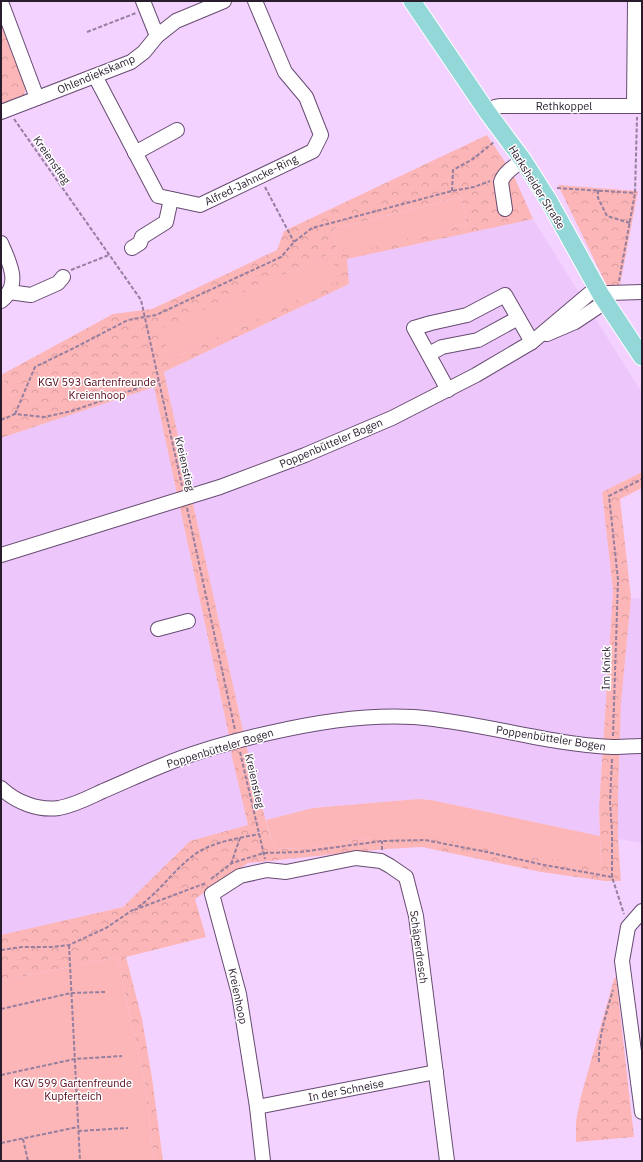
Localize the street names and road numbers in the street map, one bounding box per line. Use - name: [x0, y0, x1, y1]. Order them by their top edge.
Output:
- street label: Ohlendiekskamp: [55, 51, 137, 97]
- street label: Rethkoppel: [536, 99, 592, 113]
- street label: Kreienstieg: [30, 133, 74, 187]
- street label: Harksheider Straße: [506, 143, 568, 231]
- street label: Alfred-Jahncke-Ring: [202, 151, 300, 209]
- street label: Poppenbütteler Bogen: [277, 415, 385, 471]
- street label: Kreienstieg: [172, 435, 198, 493]
- street label: Im Knick: [599, 646, 613, 690]
- street label: Poppenbütteler Bogen: [495, 722, 607, 754]
- street label: Poppenbütteler Bogen: [165, 725, 275, 771]
- street label: Kreienstieg: [242, 752, 268, 810]
- street label: Schäperdresch: [407, 909, 431, 985]
- street label: Kreienhoop: [225, 967, 251, 1025]
- street label: In der Schneise: [307, 1076, 385, 1104]

